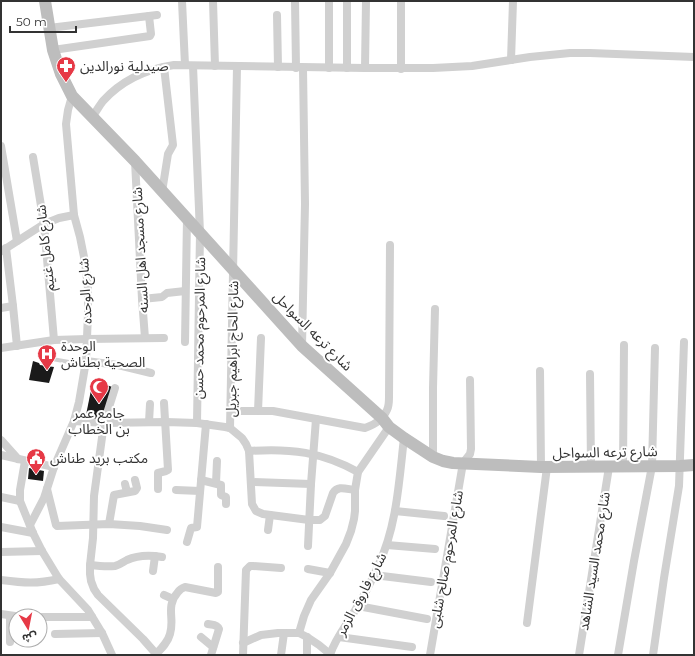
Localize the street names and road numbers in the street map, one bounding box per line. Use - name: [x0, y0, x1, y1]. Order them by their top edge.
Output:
- street label: شارع مسجد اهل السنه: [128, 187, 154, 313]
- street label: شارع كامل غنيم: [32, 204, 60, 292]
- street label: شارع المرحوم محمد حسن: [189, 257, 211, 399]
- street label: شارع الوحده: [74, 258, 98, 324]
- street label: شارع الحاج ابراهيم جبريل: [222, 281, 244, 417]
- street label: شارع ترعه السواحل: [268, 287, 357, 376]
- street label: شارع ترعه السواحل: [552, 442, 658, 464]
- street label: شارع المرحوم صالح شلبى: [425, 489, 469, 630]
- street label: شارع محمد السيد الشاهد: [574, 490, 616, 632]
- street label: شارع فاروق الزمر: [331, 549, 392, 641]

